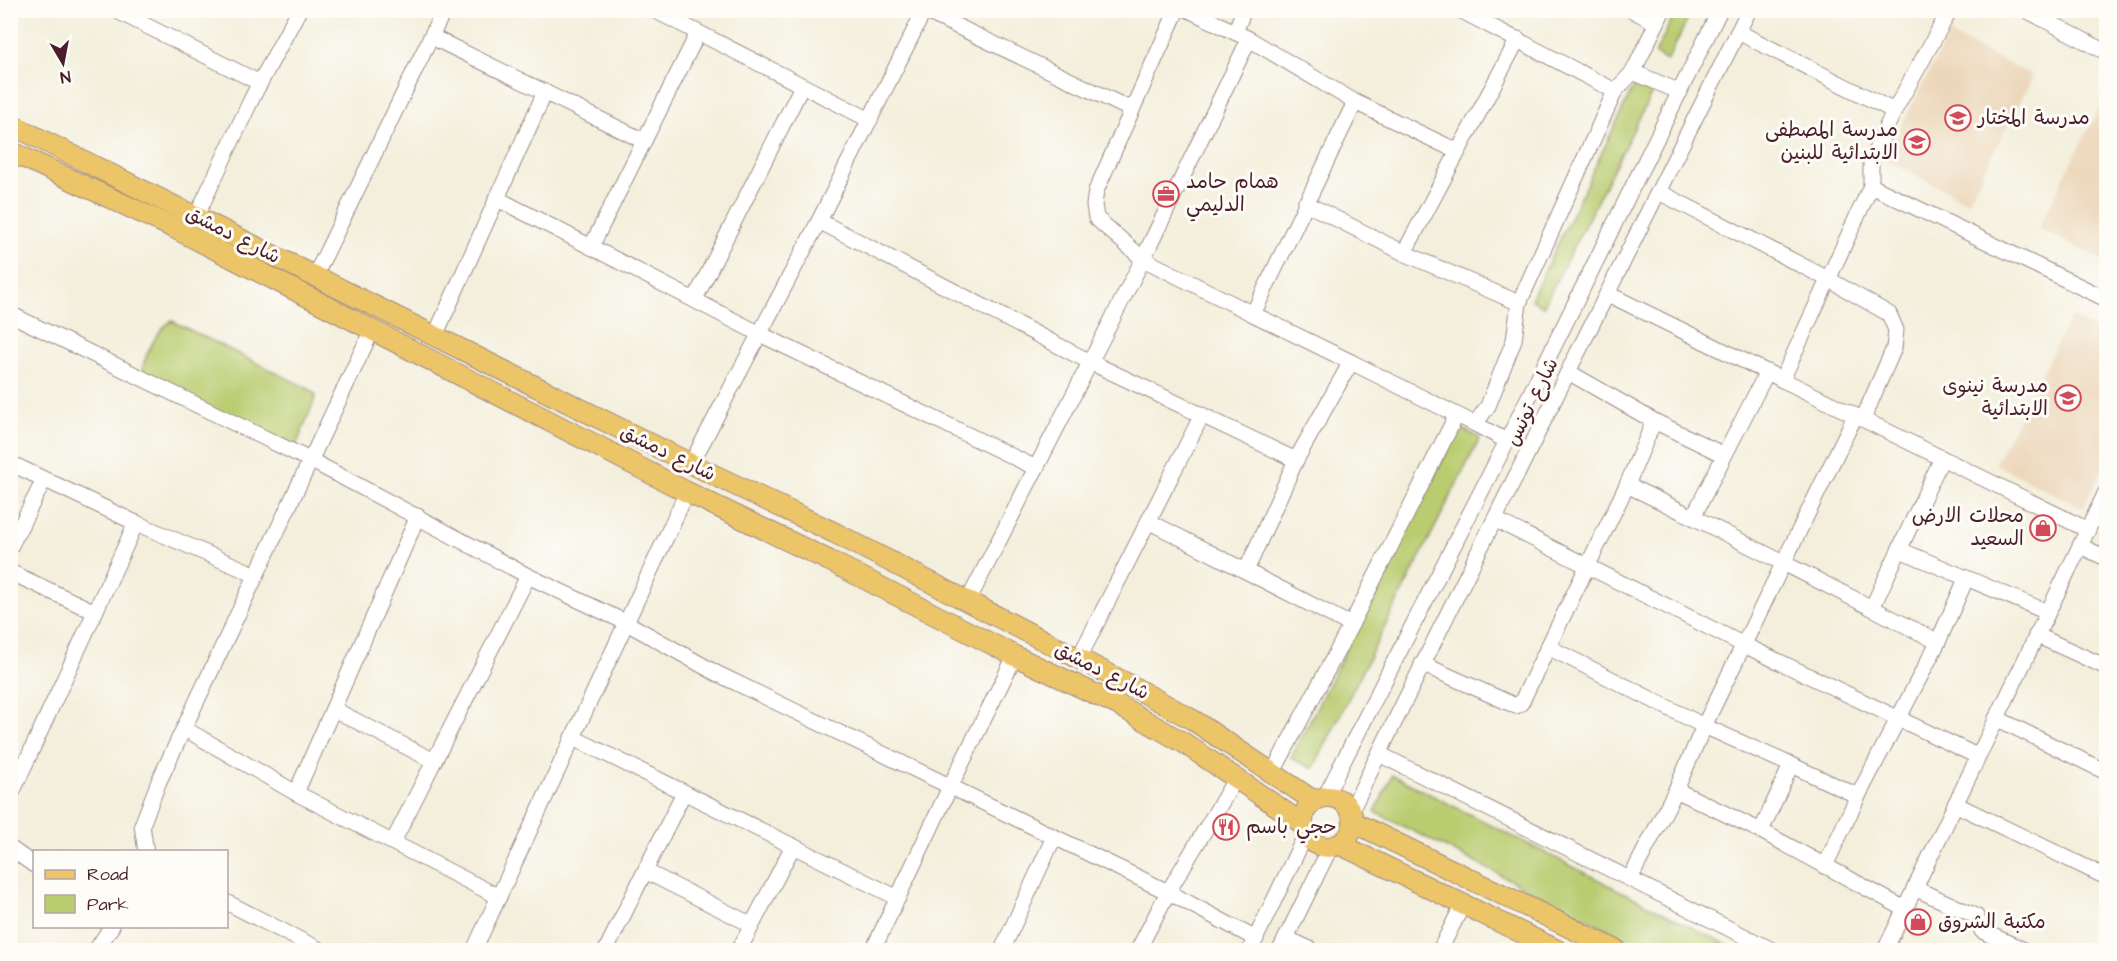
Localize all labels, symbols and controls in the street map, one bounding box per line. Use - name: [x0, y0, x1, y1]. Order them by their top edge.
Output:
- north arrow: [33, 33, 93, 93]
- text: N: [59, 65, 72, 88]
- school or university icon: مدرسة المختار: [1943, 103, 1973, 133]
- place label: مدرسة المختار: [1976, 104, 2090, 132]
- place label: مدرسة المصطفى الابتدائية للبنين: [1765, 116, 1898, 167]
- school or university icon: مدرسة المصطفى الابتدائية للبنين: [1902, 127, 1932, 157]
- place label: همام حامد الدليمي: [1186, 168, 1279, 222]
- office icon: همام حامد الدليمي: [1151, 179, 1181, 209]
- street label: شارع دمشق: [181, 199, 285, 271]
- street label: شارع تونس: [1499, 353, 1565, 451]
- place label: مدرسة نينوى الابتدائية: [1942, 372, 2048, 423]
- school or university icon: مدرسة نينوى الابتدائية: [2053, 383, 2083, 413]
- street label: شارع دمشق: [616, 418, 720, 488]
- place label: محلات الارض السعيد: [1912, 502, 2024, 553]
- shop icon: محلات الارض السعيد: [2028, 513, 2058, 543]
- street label: شارع دمشق: [1050, 635, 1154, 707]
- restaurant icon: حجي باسم: [1211, 812, 1241, 842]
- place label: حجي باسم: [1246, 813, 1337, 844]
- legend: [33, 850, 228, 928]
- text: Road: [87, 862, 128, 887]
- text: Park: [87, 892, 129, 917]
- shop icon: مكتبة الشروق: [1903, 907, 1933, 937]
- place label: مكتبة الشروق: [1938, 908, 2046, 936]

